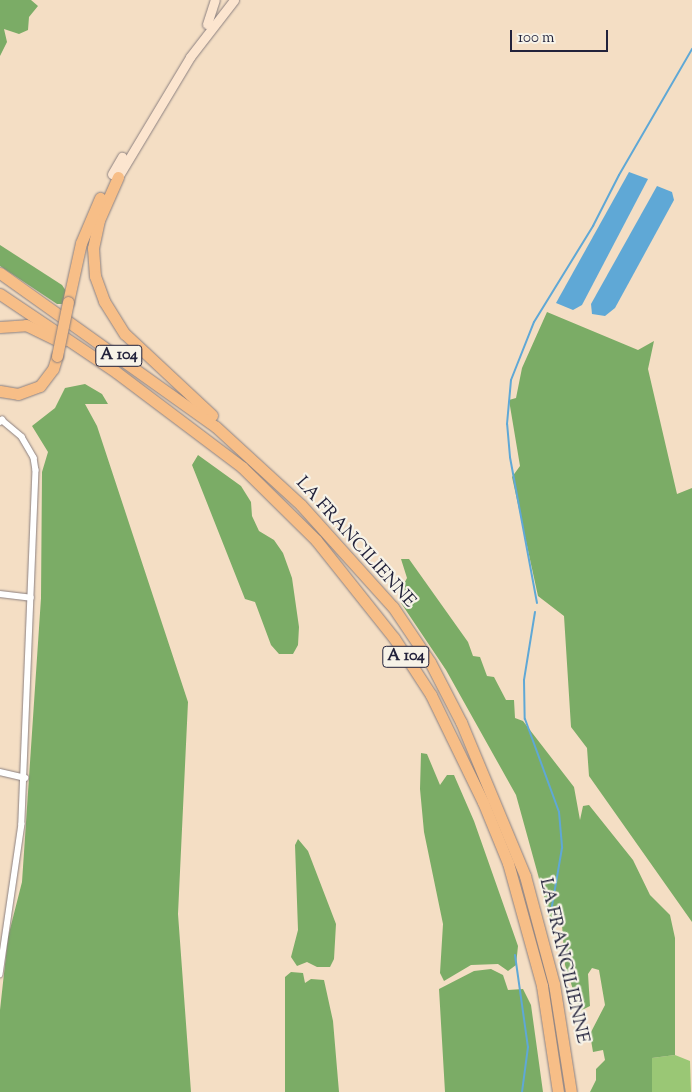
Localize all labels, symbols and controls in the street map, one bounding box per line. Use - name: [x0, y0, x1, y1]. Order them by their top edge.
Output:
- scale bar: [512, 20, 610, 52]
- text: 100 m: [518, 28, 554, 49]
- road number: A 104: [95, 342, 143, 370]
- street label: LA FRANCILIENNE: [290, 473, 420, 613]
- road number: A 104: [382, 644, 430, 670]
- street label: LA FRANCILIENNE: [533, 876, 593, 1046]

